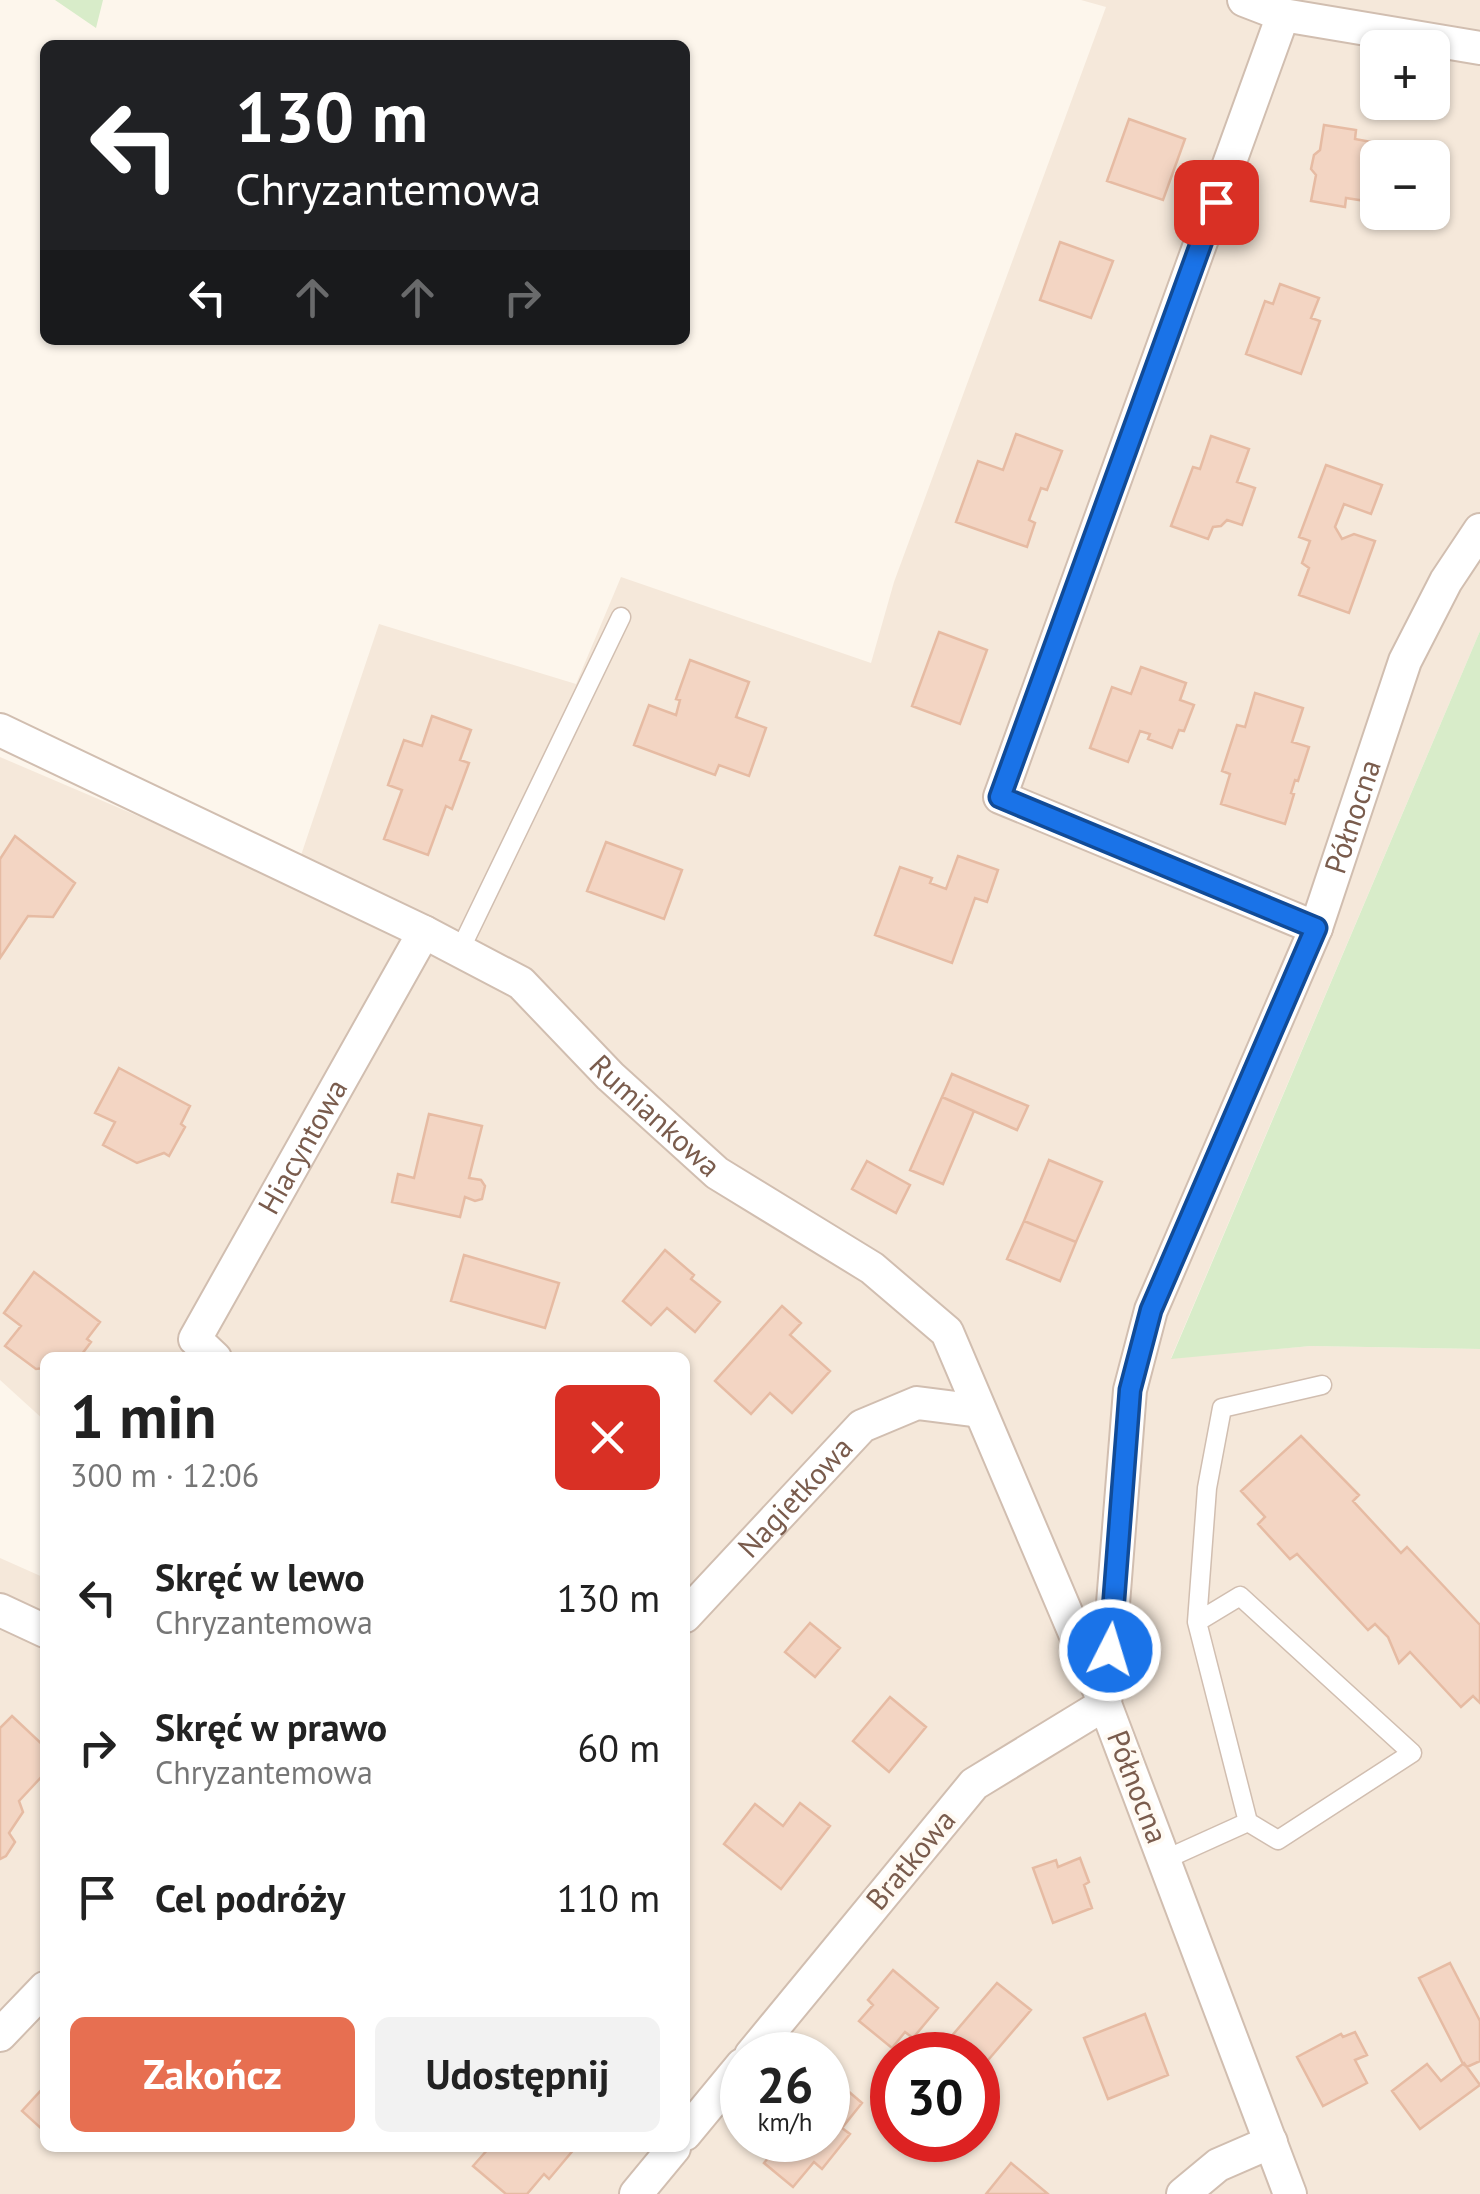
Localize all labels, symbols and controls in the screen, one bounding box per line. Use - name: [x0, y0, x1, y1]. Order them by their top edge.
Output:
- map controls: [1360, 30, 1450, 230]
- button: +: [1360, 30, 1450, 120]
- text: 130 m: [235, 71, 428, 161]
- icon: left: [70, 80, 200, 210]
- button: −: [1360, 140, 1450, 230]
- text: Chryzantemowa: [235, 159, 541, 217]
- pin: [1174, 160, 1259, 245]
- icon: arrive: [1189, 175, 1244, 230]
- icon: left: [180, 270, 235, 325]
- icon: ahead: [285, 270, 340, 325]
- icon: ahead: [390, 270, 445, 325]
- icon: right: [495, 270, 550, 325]
- street label: Północna: [1315, 754, 1389, 878]
- street label: Rumiankowa: [582, 1046, 729, 1185]
- street label: Hiacyntowa: [248, 1072, 355, 1221]
- text: 1 min: [70, 1377, 216, 1455]
- button: close: [555, 1385, 660, 1490]
- street label: Nagietkowa: [728, 1428, 860, 1565]
- text: 300 m · 12:06: [70, 1454, 259, 1496]
- text: Skręć w lewo: [155, 1552, 365, 1601]
- icon: left: [70, 1570, 125, 1625]
- text: 130 m: [557, 1573, 660, 1622]
- position arrow: [1058, 1598, 1162, 1702]
- text: Chryzantemowa: [155, 1601, 373, 1643]
- text: Skręć w prawo: [155, 1702, 387, 1751]
- icon: right: [70, 1720, 125, 1775]
- text: 60 m: [578, 1723, 660, 1772]
- street label: Północna: [1099, 1724, 1178, 1848]
- text: Chryzantemowa: [155, 1751, 373, 1793]
- street label: Bratkowa: [857, 1801, 963, 1917]
- icon: arrive: [70, 1870, 125, 1925]
- text: Cel podróży: [155, 1873, 345, 1922]
- text: 110 m: [557, 1873, 660, 1922]
- button: Zakończ: [70, 2017, 355, 2132]
- button: Udostępnij: [375, 2017, 660, 2132]
- speed limit sign: 30: [870, 2032, 1000, 2162]
- text: 26: [757, 2052, 813, 2117]
- text: km/h: [758, 2106, 812, 2138]

